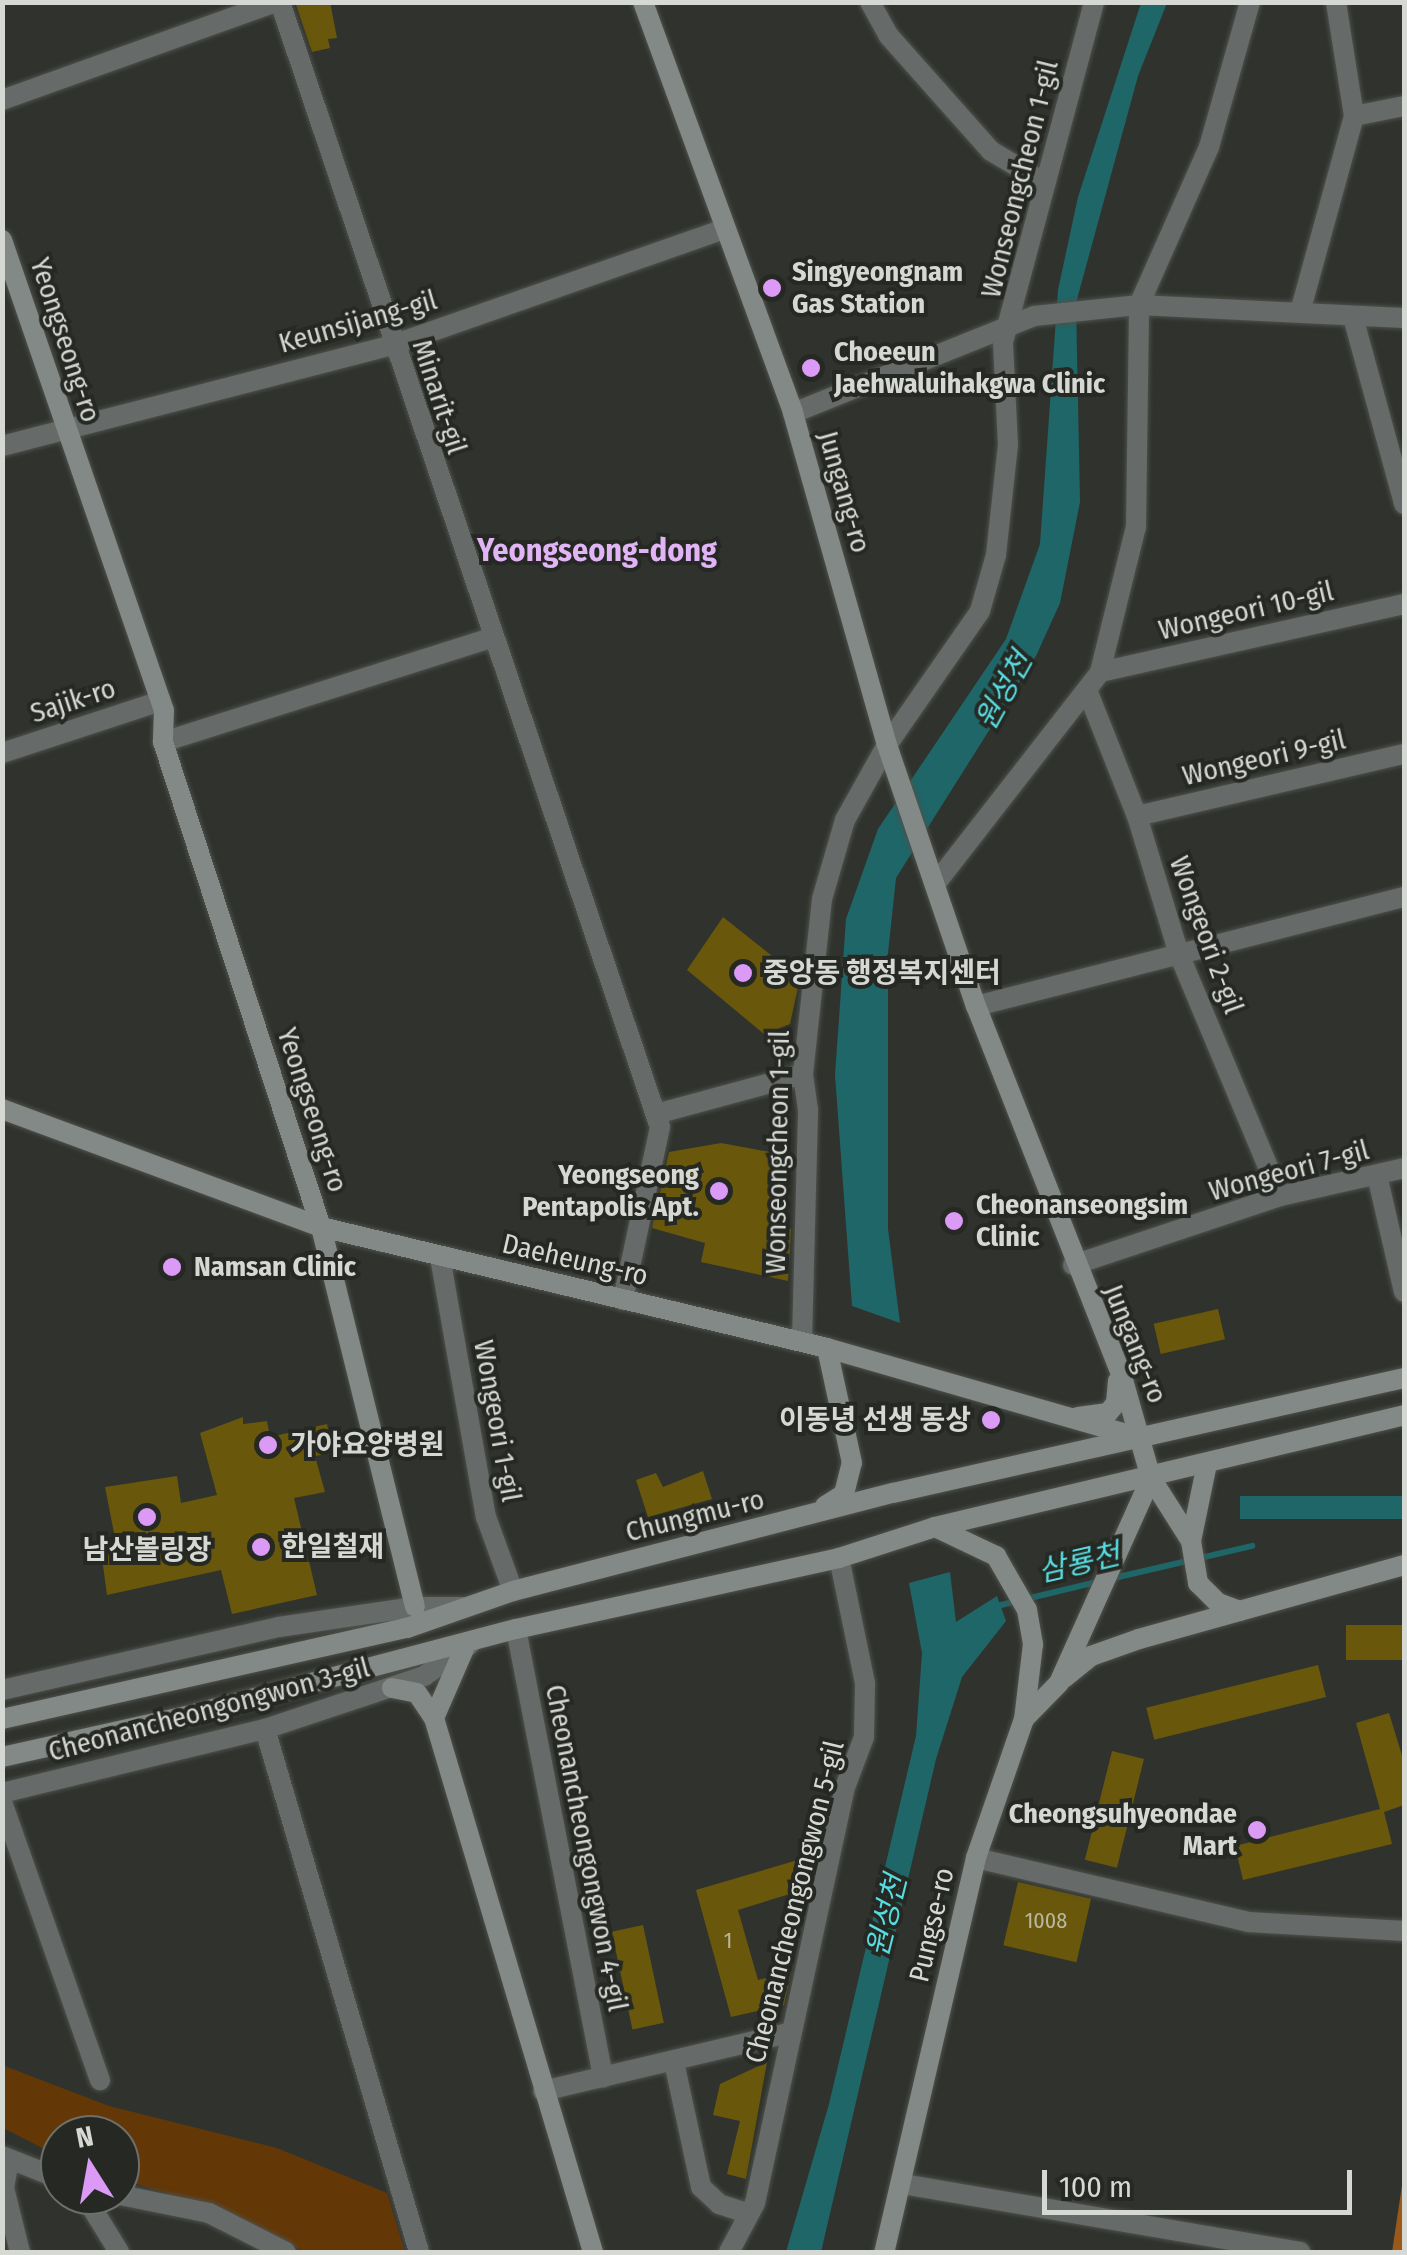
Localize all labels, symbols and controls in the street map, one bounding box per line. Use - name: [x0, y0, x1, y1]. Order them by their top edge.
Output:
- street label: Wonseongcheon 1-gil: [974, 57, 1066, 301]
- street label: Yeongseong-ro: [23, 254, 107, 426]
- place label: Singyeongnam Gas Station: [792, 255, 963, 321]
- marker: Singyeongnam Gas Station: [761, 277, 783, 299]
- street label: Keunsijang-gil: [275, 283, 441, 361]
- place label: Choeeun Jaehwaluihakgwa Clinic: [834, 335, 1105, 401]
- street label: Minarit-gil: [405, 336, 473, 458]
- marker: Choeeun Jaehwaluihakgwa Clinic: [798, 355, 824, 381]
- street label: Jungang-ro: [811, 427, 877, 557]
- district label: Yeongseong-dong: [477, 531, 717, 569]
- street label: Wongeori 10-gil: [1155, 575, 1337, 647]
- water label: 원성천: [968, 646, 1040, 736]
- street label: Sajik-ro: [26, 671, 120, 731]
- street label: Wongeori 9-gil: [1179, 723, 1349, 793]
- street label: Wongeori 2-gil: [1162, 852, 1250, 1018]
- place label: 중앙동 행정복지센터: [763, 956, 1001, 990]
- marker: 중앙동 행정복지센터: [732, 962, 754, 984]
- street label: Yeongseong-ro: [270, 1024, 354, 1196]
- street label: Wonseongcheon 1-gil: [759, 1030, 797, 1274]
- street label: Wongeori 7-gil: [1205, 1134, 1373, 1208]
- place label: Yeongseong Pentapolis Apt.: [522, 1158, 699, 1224]
- marker: Yeongseong Pentapolis Apt.: [708, 1180, 730, 1202]
- place label: Cheonanseongsim Clinic: [976, 1188, 1188, 1254]
- marker: Cheonanseongsim Clinic: [941, 1208, 967, 1234]
- street label: Daeheung-ro: [499, 1227, 651, 1293]
- place label: Namsan Clinic: [194, 1250, 356, 1284]
- marker: Namsan Clinic: [159, 1254, 185, 1280]
- street label: Jungang-ro: [1096, 1280, 1174, 1408]
- street label: Wongeori 1-gil: [466, 1337, 528, 1505]
- place label: 이동녕 선생 동상: [779, 1403, 971, 1437]
- marker: 이동녕 선생 동상: [980, 1409, 1002, 1431]
- place label: 가야요양병원: [290, 1428, 445, 1462]
- marker: 가야요양병원: [255, 1432, 281, 1458]
- street label: Chungmu-ro: [622, 1483, 768, 1549]
- marker: 남산볼링장: [136, 1506, 158, 1528]
- place label: 한일철재: [281, 1530, 384, 1564]
- place label: 남산볼링장: [83, 1533, 211, 1567]
- marker: 한일철재: [250, 1536, 272, 1558]
- water label: 삼룡천: [1035, 1536, 1123, 1590]
- street label: Cheonancheongongwon 3-gil: [45, 1651, 373, 1769]
- street label: Cheonancheongongwon 4-gil: [538, 1682, 634, 2014]
- street label: Cheonancheongongwon 5-gil: [739, 1737, 851, 2067]
- place label: Cheongsuhyeondae Mart: [1009, 1797, 1237, 1863]
- marker: Cheongsuhyeondae Mart: [1246, 1819, 1268, 1841]
- street label: Pungse-ro: [903, 1865, 961, 1985]
- water label: 원성천: [860, 1871, 914, 1961]
- house number: 1008: [1025, 1908, 1067, 1934]
- house number: 1: [724, 1928, 732, 1954]
- north arrow: [40, 2115, 140, 2215]
- text: N: [73, 2119, 96, 2155]
- scale bar: [1047, 2150, 1357, 2212]
- text: 100 m: [1059, 2169, 1132, 2205]

